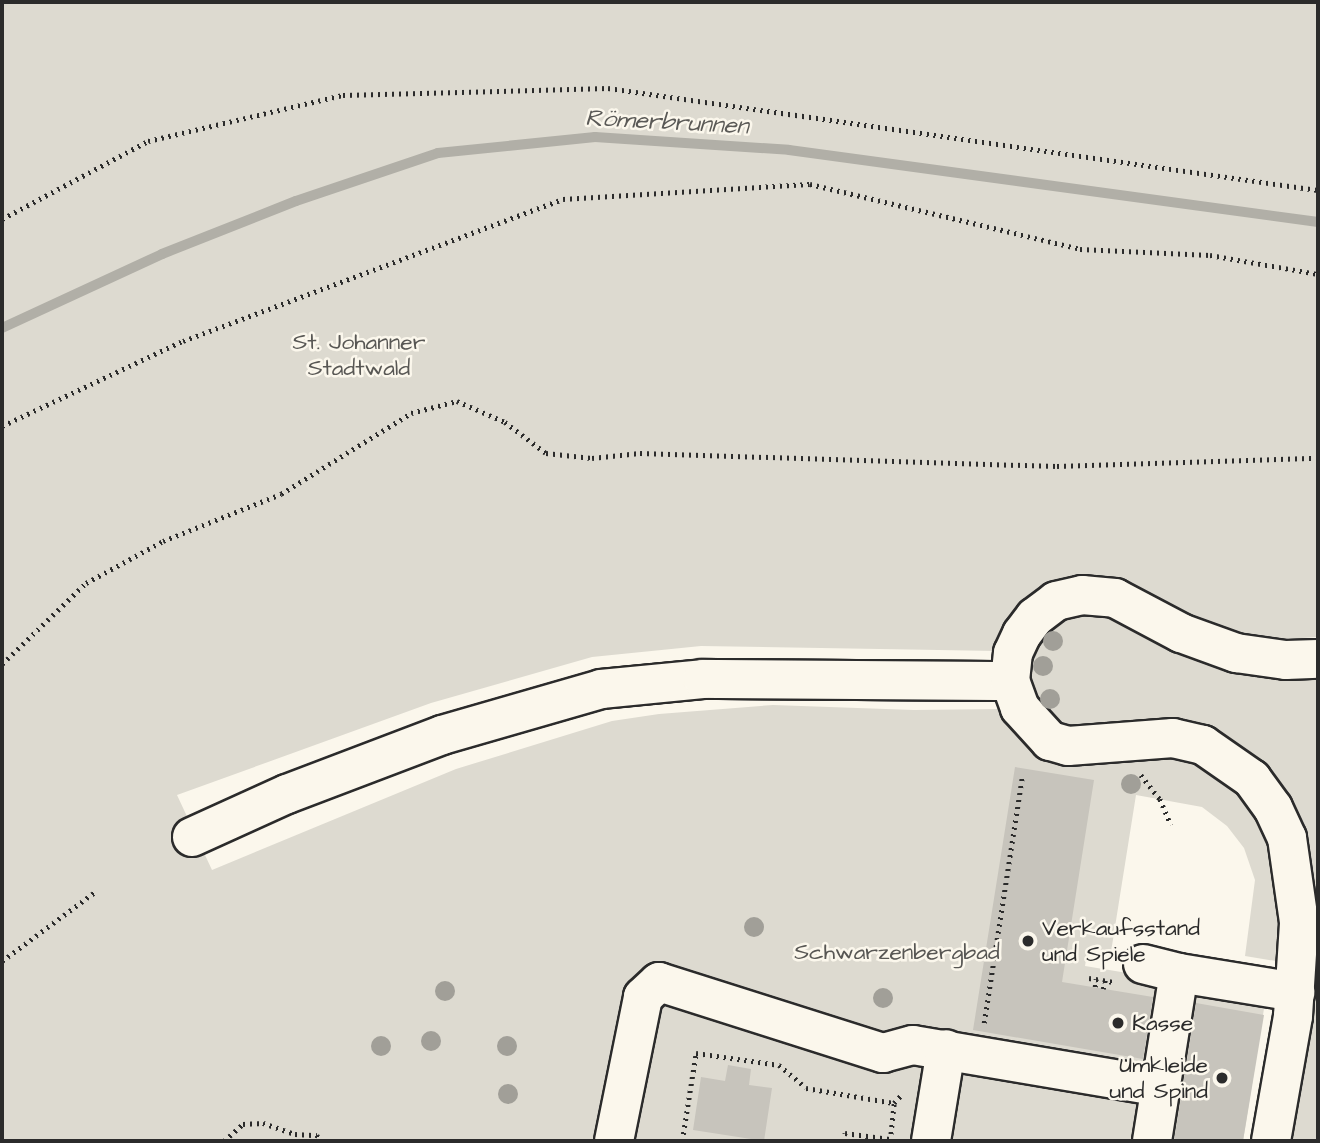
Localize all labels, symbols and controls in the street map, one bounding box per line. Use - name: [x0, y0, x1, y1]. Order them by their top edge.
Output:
- water label: Römerbrunnen: [585, 104, 749, 142]
- park label: St. Johanner Stadtwald: [293, 328, 425, 382]
- place label: Verkaufsstand und Spiele: [1042, 914, 1200, 968]
- marker: Verkaufsstand und Spiele: [1020, 933, 1036, 949]
- park label: Schwarzenbergbad: [794, 938, 1000, 966]
- place label: Kasse: [1132, 1009, 1193, 1037]
- marker: Kasse: [1110, 1015, 1126, 1031]
- place label: Umkleide und Spind: [1109, 1051, 1208, 1105]
- marker: Umkleide und Spind: [1214, 1070, 1230, 1086]

